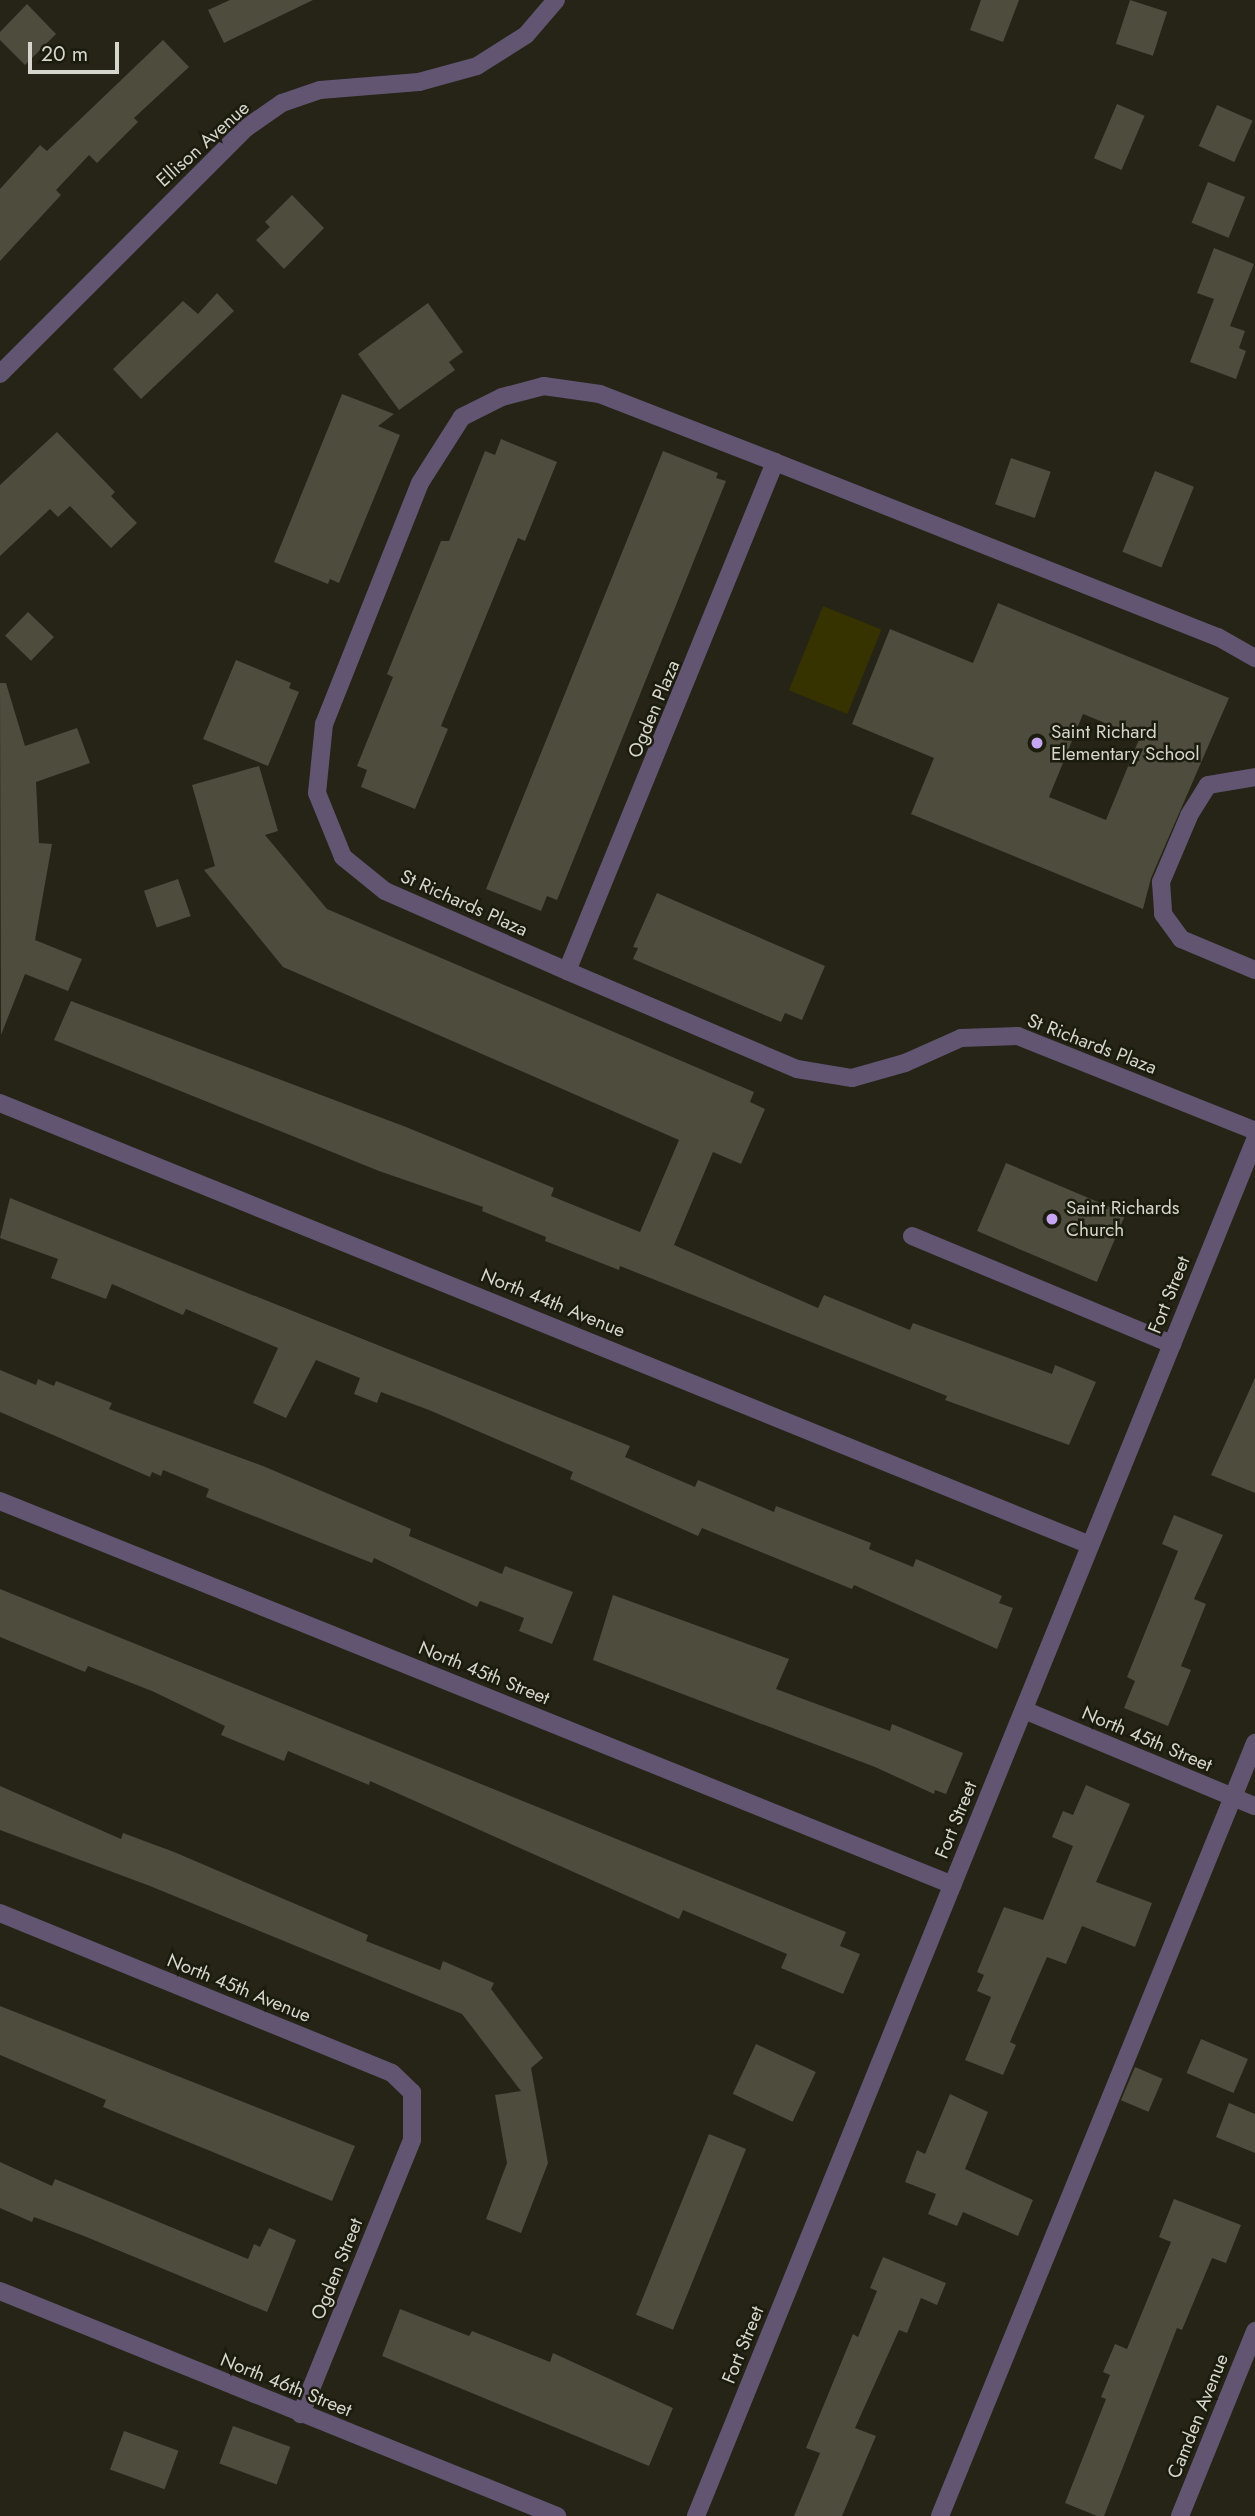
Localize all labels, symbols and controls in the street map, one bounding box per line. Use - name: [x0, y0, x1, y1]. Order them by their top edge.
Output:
- scale bar: [32, 28, 122, 72]
- text: 20 m: [41, 39, 88, 69]
- street label: Ellison Avenue: [152, 96, 254, 192]
- street label: Ogden Plaza: [623, 657, 685, 761]
- place label: Saint Richard Elementary School: [1051, 721, 1200, 765]
- marker: Saint Richard Elementary School: [1029, 735, 1045, 751]
- street label: St Richards Plaza: [397, 865, 531, 941]
- street label: St Richards Plaza: [1024, 1009, 1160, 1079]
- place label: Saint Richards Church: [1066, 1197, 1180, 1241]
- marker: Saint Richards Church: [1044, 1211, 1060, 1227]
- street label: Fort Street: [1143, 1253, 1195, 1337]
- street label: North 44th Avenue: [478, 1264, 628, 1342]
- street label: North 45th Street: [415, 1636, 553, 1710]
- street label: North 45th Street: [1078, 1701, 1216, 1777]
- street label: Fort Street: [930, 1778, 982, 1862]
- street label: North 45th Avenue: [164, 1949, 314, 2027]
- street label: Ogden Street: [306, 2215, 368, 2323]
- street label: Fort Street: [717, 2303, 769, 2387]
- street label: North 46th Street: [217, 2348, 355, 2422]
- street label: Camden Avenue: [1163, 2350, 1233, 2482]

